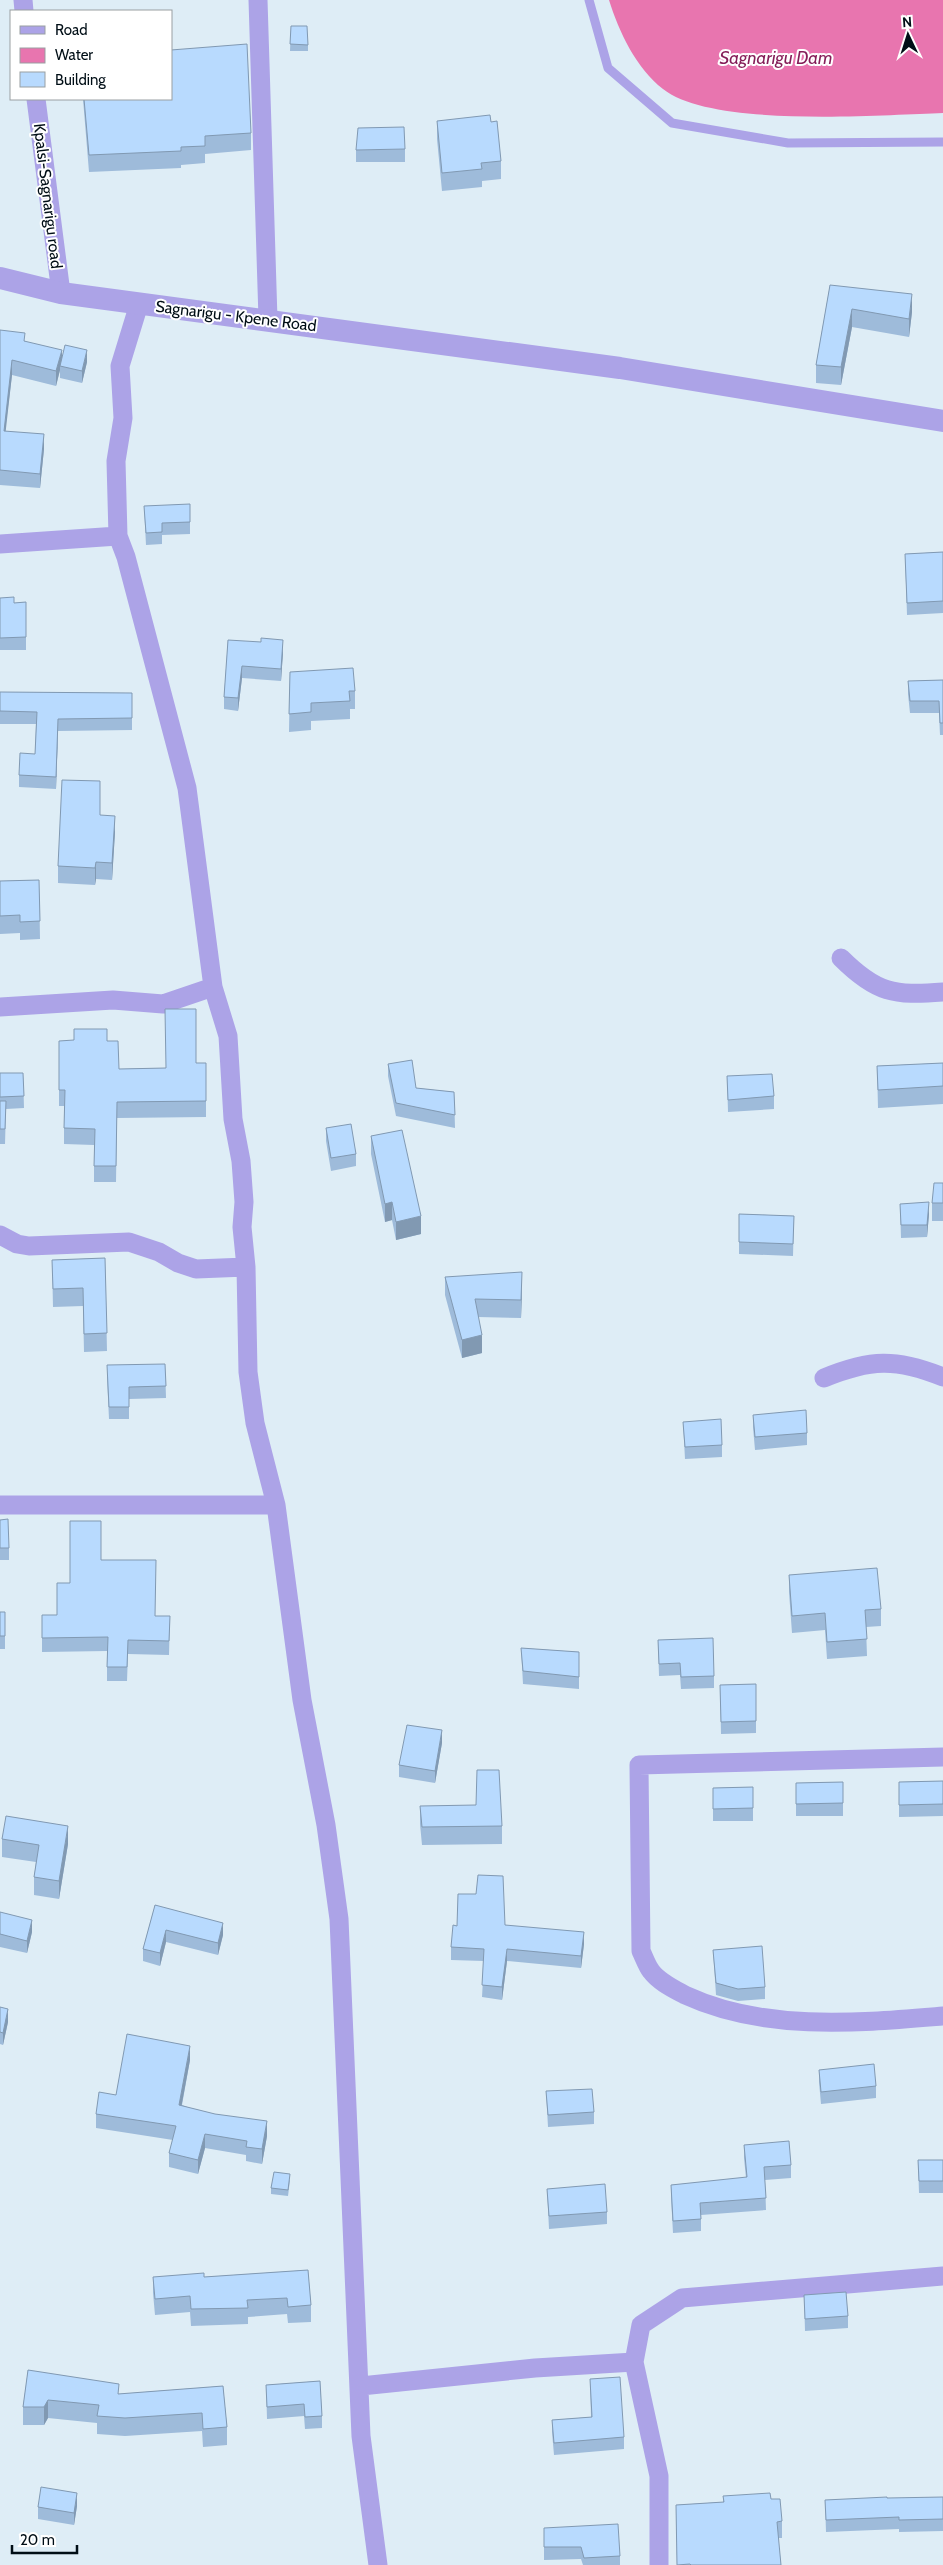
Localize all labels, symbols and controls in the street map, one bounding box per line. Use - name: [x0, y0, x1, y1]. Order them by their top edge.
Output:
- legend: [10, 10, 172, 100]
- north arrow: [883, 10, 933, 60]
- text: N: [902, 13, 913, 31]
- text: Road: [55, 21, 88, 39]
- text: Water: [55, 46, 93, 64]
- water label: Sagnarigu Dam: [720, 47, 832, 69]
- text: Building: [55, 71, 106, 89]
- street label: Kpalsi-Sagnarigu road: [30, 122, 66, 270]
- street label: Sagnarigu - Kpene Road: [154, 297, 318, 335]
- scale bar: [12, 2522, 78, 2554]
- text: 20 m: [20, 2531, 55, 2549]

